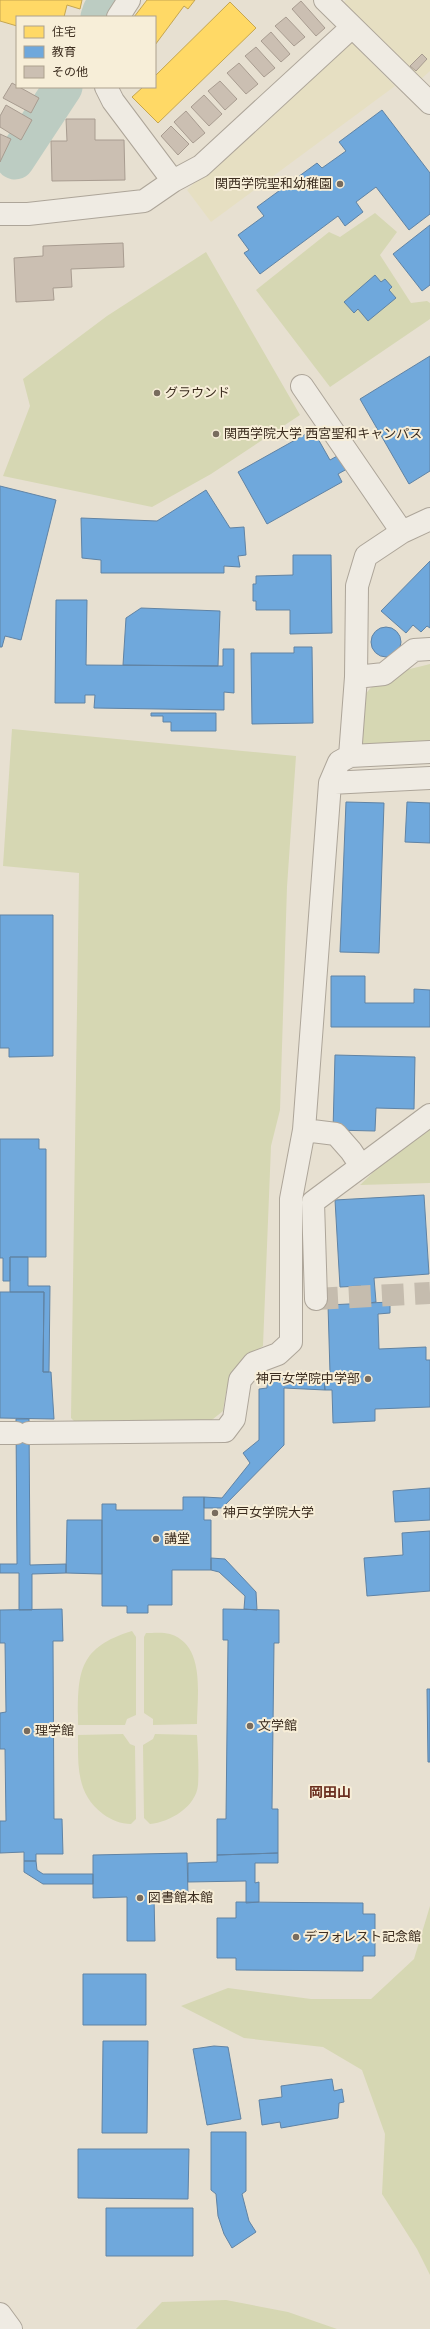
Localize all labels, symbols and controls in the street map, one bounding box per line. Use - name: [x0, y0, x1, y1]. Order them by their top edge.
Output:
- legend: [16, 16, 156, 88]
- text: 住宅: [52, 23, 76, 42]
- text: 教育: [52, 43, 76, 62]
- text: その他: [52, 63, 88, 82]
- place label: 関西学院聖和幼稚園: [215, 174, 332, 194]
- marker: 関西学院聖和幼稚園: [335, 179, 345, 189]
- place label: グラウンド: [165, 383, 230, 403]
- marker: グラウンド: [152, 388, 162, 398]
- place label: 関西学院大学 西宮聖和キャンパス: [224, 424, 422, 444]
- marker: 関西学院大学 西宮聖和キャンパス: [211, 429, 221, 439]
- place label: 神戸女学院中学部: [256, 1369, 360, 1389]
- marker: 神戸女学院中学部: [363, 1374, 373, 1384]
- place label: 神戸女学院大学: [223, 1503, 314, 1523]
- marker: 神戸女学院大学: [210, 1508, 220, 1518]
- place label: 講堂: [164, 1529, 190, 1549]
- marker: 講堂: [151, 1534, 161, 1544]
- place label: 文学館: [258, 1716, 297, 1736]
- place label: 理学館: [35, 1721, 74, 1741]
- marker: 文学館: [245, 1721, 255, 1731]
- marker: 理学館: [22, 1726, 32, 1736]
- district label: 岡田山: [309, 1782, 351, 1803]
- place label: 図書館本館: [148, 1888, 213, 1908]
- marker: 図書館本館: [135, 1893, 145, 1903]
- place label: デフォレスト記念館: [304, 1927, 421, 1947]
- marker: デフォレスト記念館: [291, 1932, 301, 1942]

